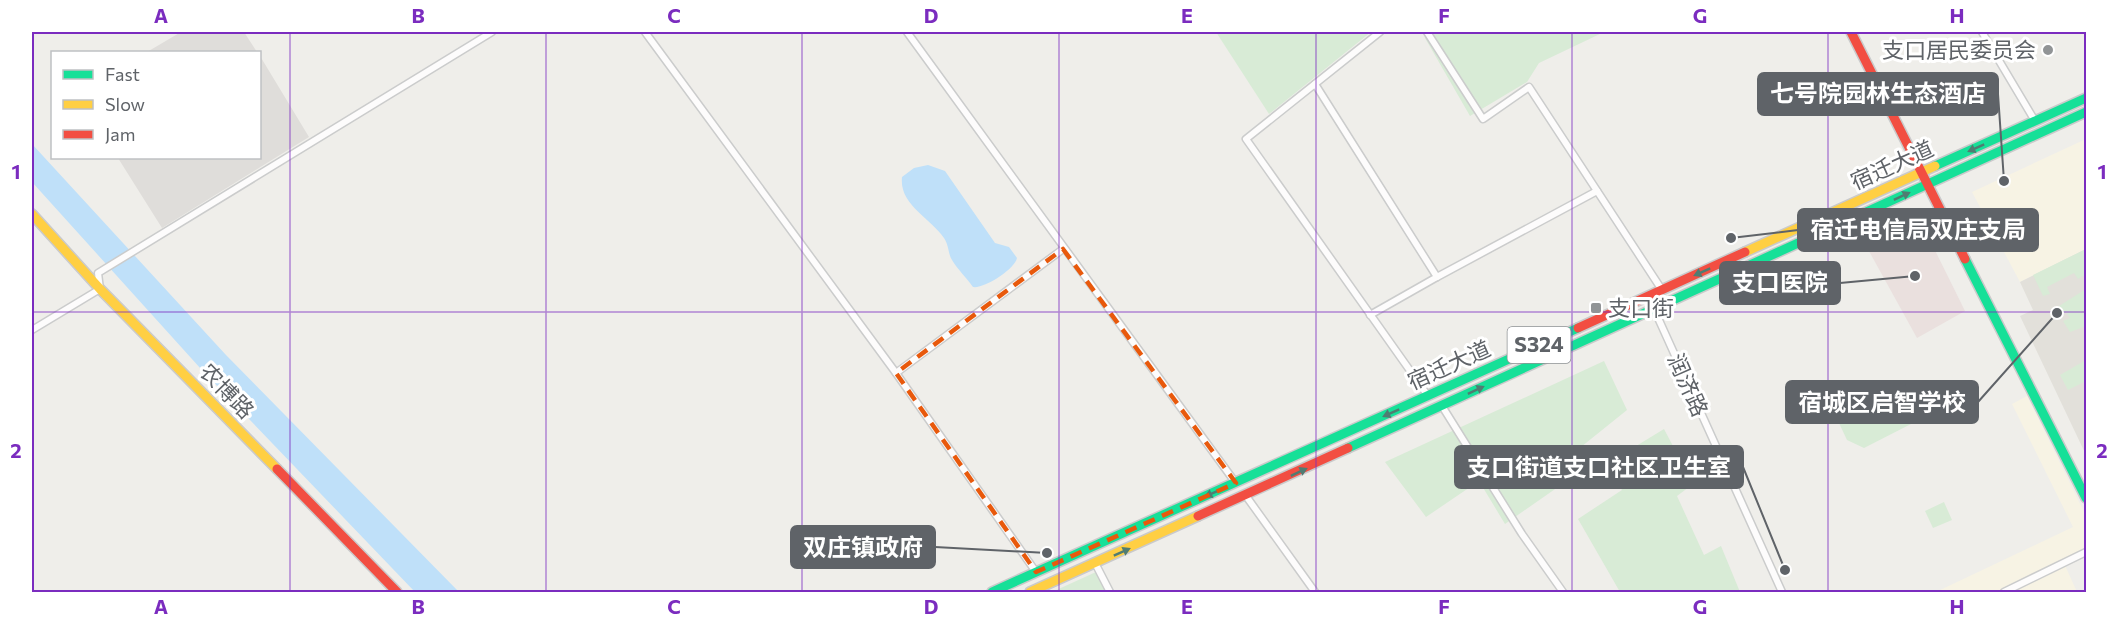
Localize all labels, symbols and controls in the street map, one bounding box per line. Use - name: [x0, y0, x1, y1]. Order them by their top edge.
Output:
- text: A: [154, 3, 168, 27]
- text: B: [411, 3, 425, 27]
- text: C: [667, 3, 681, 27]
- text: D: [924, 3, 938, 27]
- text: E: [1181, 3, 1193, 27]
- text: F: [1438, 3, 1450, 27]
- text: G: [1693, 3, 1707, 27]
- text: H: [1950, 3, 1965, 27]
- place label: 支口居民委员会: [1882, 36, 2036, 63]
- marker: 支口居民委员会: [2041, 43, 2055, 57]
- legend: [51, 51, 261, 159]
- text: Fast: [105, 63, 140, 85]
- callout: 七号院园林生态酒店: [1758, 73, 1998, 115]
- text: 七号院园林生态酒店: [1770, 78, 1986, 107]
- text: Slow: [105, 93, 145, 115]
- text: Jam: [105, 123, 135, 145]
- street label: 宿迁大道: [1846, 134, 1937, 195]
- one-way arrow: [1967, 144, 1984, 153]
- text: 1: [11, 159, 21, 183]
- text: 1: [2097, 159, 2107, 183]
- one-way arrow: [1894, 192, 1911, 201]
- callout: 宿迁电信局双庄支局: [1798, 209, 2038, 251]
- text: 宿迁电信局双庄支局: [1810, 214, 2026, 243]
- callout: 支口医院: [1720, 262, 1840, 304]
- one-way arrow: [1694, 267, 1711, 276]
- text: 支口医院: [1732, 267, 1828, 296]
- place label: 支口街: [1608, 294, 1674, 321]
- marker: 支口街: [1589, 301, 1603, 315]
- road number: S324: [1508, 327, 1570, 363]
- street label: 宿迁大道: [1403, 334, 1494, 395]
- street label: 润济路: [1663, 349, 1714, 420]
- street label: 农博路: [195, 358, 260, 424]
- callout: 宿城区启智学校: [1786, 381, 1978, 423]
- one-way arrow: [1468, 386, 1485, 395]
- text: 宿城区启智学校: [1798, 387, 1966, 416]
- one-way arrow: [1382, 408, 1399, 417]
- text: 2: [10, 438, 22, 462]
- text: 2: [2096, 438, 2108, 462]
- callout: 支口街道支口社区卫生室: [1455, 446, 1743, 488]
- text: 支口街道支口社区卫生室: [1467, 452, 1731, 481]
- one-way arrow: [1291, 467, 1308, 476]
- one-way arrow: [1204, 489, 1222, 498]
- callout: 双庄镇政府: [791, 526, 935, 568]
- text: 双庄镇政府: [803, 532, 923, 561]
- one-way arrow: [1113, 547, 1130, 556]
- text: A: [154, 594, 168, 618]
- text: B: [411, 594, 425, 618]
- text: C: [667, 594, 681, 618]
- text: D: [924, 594, 938, 618]
- text: E: [1181, 594, 1193, 618]
- text: F: [1438, 594, 1450, 618]
- text: G: [1693, 594, 1707, 618]
- text: H: [1950, 594, 1965, 618]

